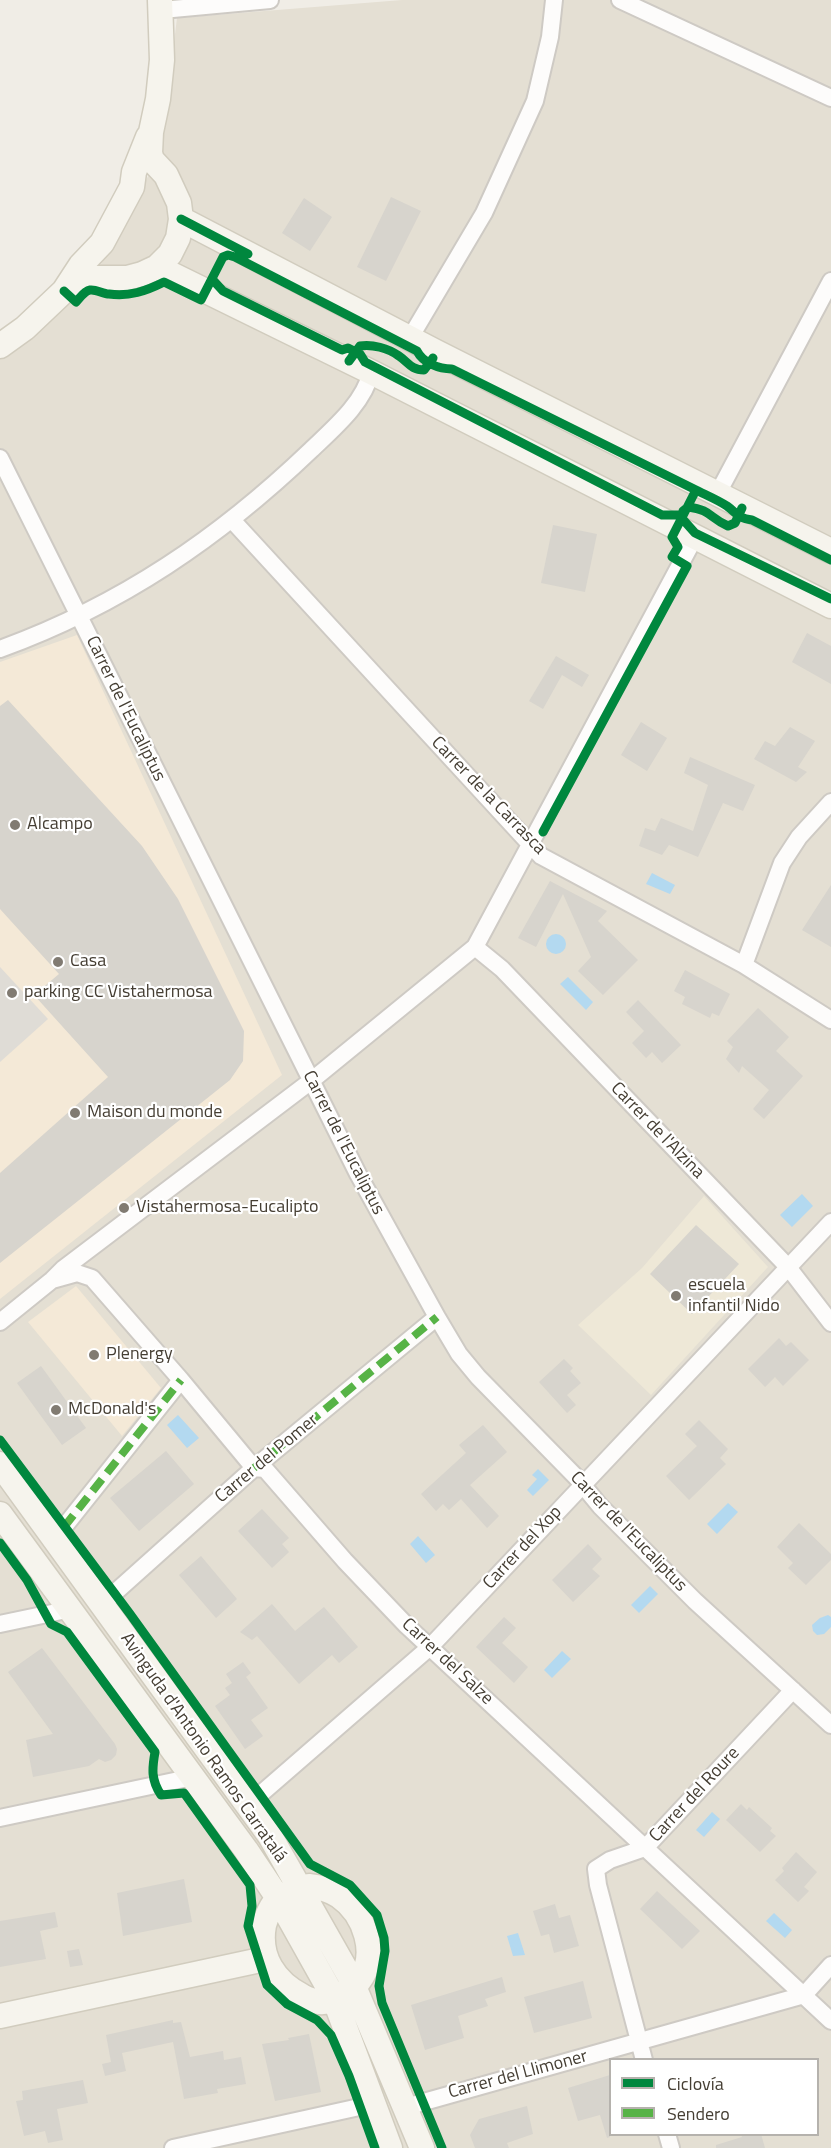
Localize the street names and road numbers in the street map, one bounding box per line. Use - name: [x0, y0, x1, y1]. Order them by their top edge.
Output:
- street label: Carrer de l'Eucaliptus: [80, 633, 170, 785]
- street label: Carrer de la Carrasca: [426, 733, 550, 859]
- street label: Carrer de l'Eucaliptus: [297, 1067, 389, 1219]
- street label: Carrer de l'Alzina: [606, 1078, 708, 1184]
- street label: Carrer del Pomer: [211, 1410, 323, 1508]
- street label: Carrer de l'Eucaliptus: [565, 1467, 691, 1597]
- street label: Carrer del Xop: [479, 1502, 567, 1594]
- street label: Carrer del Salze: [397, 1614, 497, 1710]
- street label: Avinguda d'Antonio Ramos Carratalá: [115, 1629, 291, 1867]
- street label: Carrer del Roure: [645, 1743, 745, 1847]
- street label: Carrer del Llimoner: [446, 2046, 590, 2104]

